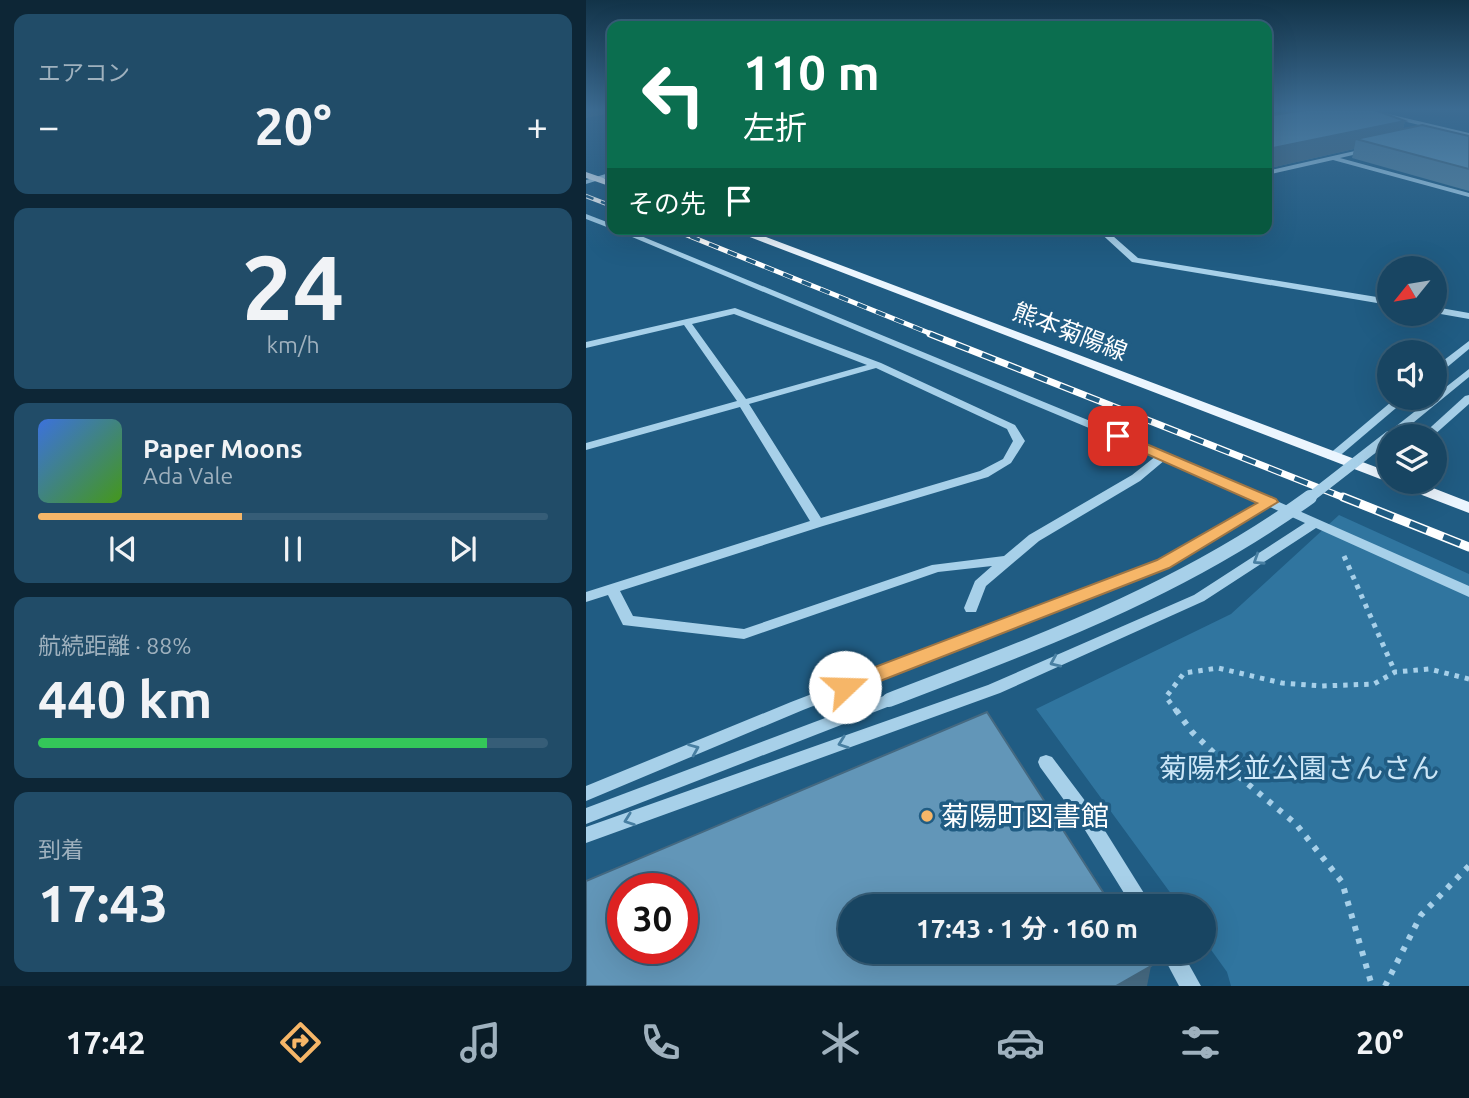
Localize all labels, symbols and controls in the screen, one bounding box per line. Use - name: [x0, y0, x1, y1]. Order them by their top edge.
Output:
- text: 110 m: [743, 44, 880, 99]
- icon: left: [628, 49, 719, 140]
- text: エアコン: [38, 60, 130, 85]
- text: 20°: [254, 97, 332, 155]
- text: −: [38, 105, 59, 147]
- text: +: [527, 105, 548, 147]
- text: 左折: [743, 109, 807, 145]
- icon: arrive: [720, 182, 758, 220]
- text: その先: [628, 189, 706, 218]
- text: 24: [242, 235, 344, 337]
- north arrow: [1377, 256, 1447, 326]
- map controls: [1377, 256, 1447, 494]
- street label: 熊本菊陽線: [1009, 297, 1131, 366]
- text: km/h: [266, 332, 320, 357]
- button: sound: [1377, 340, 1447, 410]
- pin: [1088, 406, 1148, 466]
- icon: arrive: [1099, 417, 1137, 455]
- button: layers: [1377, 424, 1447, 494]
- text: Paper Moons: [143, 434, 302, 463]
- text: Ada Vale: [143, 463, 233, 488]
- icon: previous: [104, 530, 142, 568]
- icon: pause: [274, 530, 312, 568]
- icon: next: [444, 530, 482, 568]
- one-way arrow: [1253, 552, 1266, 564]
- text: 航続距離 · 88%: [38, 633, 191, 658]
- position arrow: [808, 650, 882, 724]
- one-way arrow: [1050, 654, 1062, 668]
- text: 440 km: [38, 670, 212, 728]
- one-way arrow: [837, 735, 849, 749]
- one-way arrow: [687, 743, 699, 757]
- park label: 菊陽杉並公園さんさん: [1159, 752, 1439, 783]
- place label: 菊陽町図書館: [941, 800, 1109, 831]
- marker: 菊陽町図書館: [919, 808, 935, 824]
- one-way arrow: [623, 812, 635, 826]
- text: 到着: [38, 837, 84, 862]
- speed limit sign: 30: [607, 873, 698, 964]
- text: 17:43: [38, 874, 168, 932]
- text: 17:43 · 1 分 · 160 m: [916, 914, 1138, 943]
- icon: directions: [276, 1018, 325, 1067]
- icon: music: [456, 1018, 505, 1067]
- icon: phone: [636, 1018, 685, 1067]
- icon: climate: [816, 1018, 865, 1067]
- icon: car: [996, 1018, 1045, 1067]
- icon: filters: [1176, 1018, 1225, 1067]
- text: 17:42: [65, 1024, 146, 1060]
- text: 20°: [1356, 1024, 1404, 1060]

